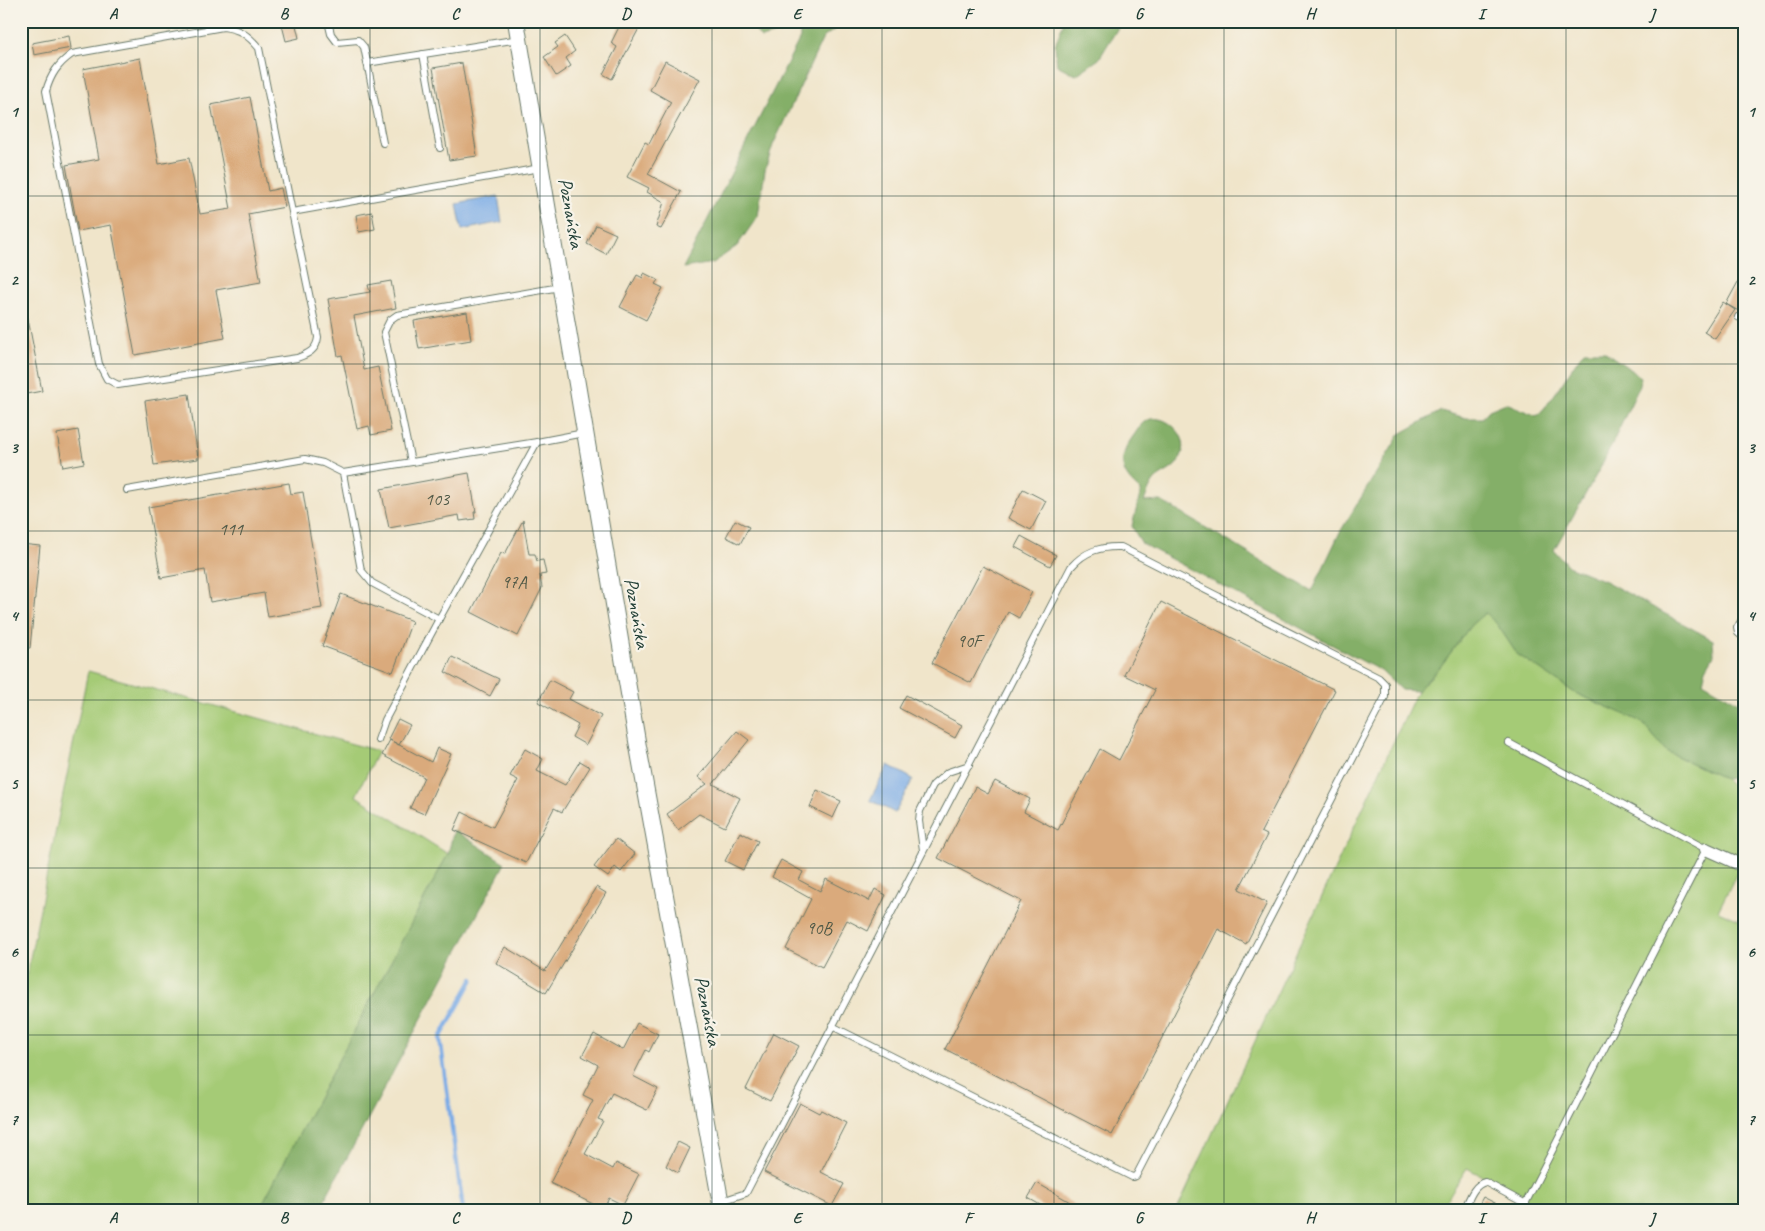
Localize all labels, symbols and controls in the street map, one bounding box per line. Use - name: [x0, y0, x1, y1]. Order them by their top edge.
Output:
- text: A: [109, 4, 119, 24]
- text: B: [280, 4, 290, 24]
- text: C: [451, 4, 461, 24]
- text: D: [621, 4, 632, 24]
- text: E: [793, 4, 804, 24]
- text: F: [964, 4, 975, 24]
- text: G: [1135, 4, 1145, 24]
- text: H: [1305, 4, 1317, 24]
- text: I: [1478, 4, 1488, 24]
- text: J: [1648, 4, 1657, 24]
- text: 1: [10, 102, 19, 122]
- text: 1: [1747, 102, 1756, 122]
- street label: Poznańska: [553, 176, 590, 251]
- text: 2: [10, 270, 19, 290]
- text: 2: [1747, 270, 1756, 290]
- text: 3: [10, 438, 19, 458]
- text: 3: [1747, 438, 1756, 458]
- house number: 103: [425, 488, 451, 510]
- house number: 111: [219, 518, 244, 540]
- house number: 97A: [501, 571, 528, 593]
- street label: Poznańska: [619, 576, 656, 651]
- text: 4: [10, 606, 19, 626]
- text: 4: [1747, 606, 1756, 626]
- house number: 90F: [957, 630, 985, 652]
- text: 5: [11, 774, 20, 794]
- text: 5: [1748, 774, 1757, 794]
- house number: 90B: [806, 917, 833, 939]
- text: 6: [10, 942, 19, 962]
- text: 6: [1747, 942, 1756, 962]
- street label: Poznańska: [689, 974, 727, 1049]
- text: 7: [10, 1110, 19, 1130]
- text: 7: [1747, 1110, 1756, 1130]
- text: A: [109, 1208, 119, 1228]
- text: B: [280, 1208, 290, 1228]
- text: C: [451, 1208, 461, 1228]
- text: D: [621, 1208, 632, 1228]
- text: E: [793, 1208, 804, 1228]
- text: F: [964, 1208, 975, 1228]
- text: G: [1135, 1208, 1145, 1228]
- text: H: [1305, 1208, 1317, 1228]
- text: I: [1478, 1208, 1488, 1228]
- text: J: [1648, 1208, 1657, 1228]

